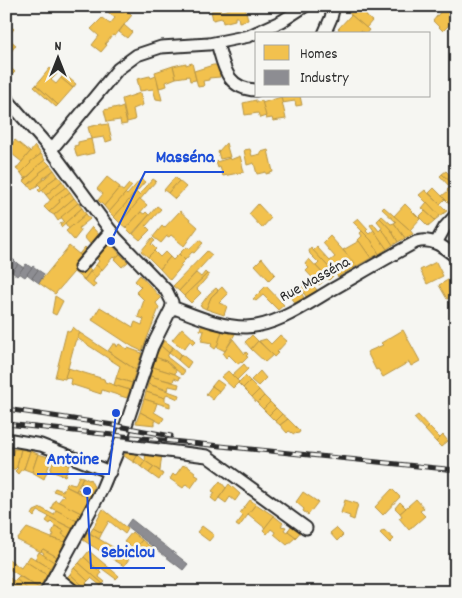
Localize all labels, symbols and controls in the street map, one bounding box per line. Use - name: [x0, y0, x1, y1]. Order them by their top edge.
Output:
- north arrow: [32, 32, 82, 82]
- legend: [255, 32, 430, 98]
- text: N: [55, 37, 62, 57]
- text: Homes: [300, 44, 338, 66]
- text: Industry: [300, 68, 349, 90]
- callout: Masséna: [145, 139, 224, 172]
- text: Masséna: [156, 146, 215, 171]
- street label: Rue Masséna: [276, 251, 355, 309]
- callout: Antoine: [37, 441, 109, 474]
- text: Antoine: [47, 448, 99, 473]
- callout: Sebiclou: [91, 535, 165, 568]
- text: Sebiclou: [101, 541, 155, 566]

